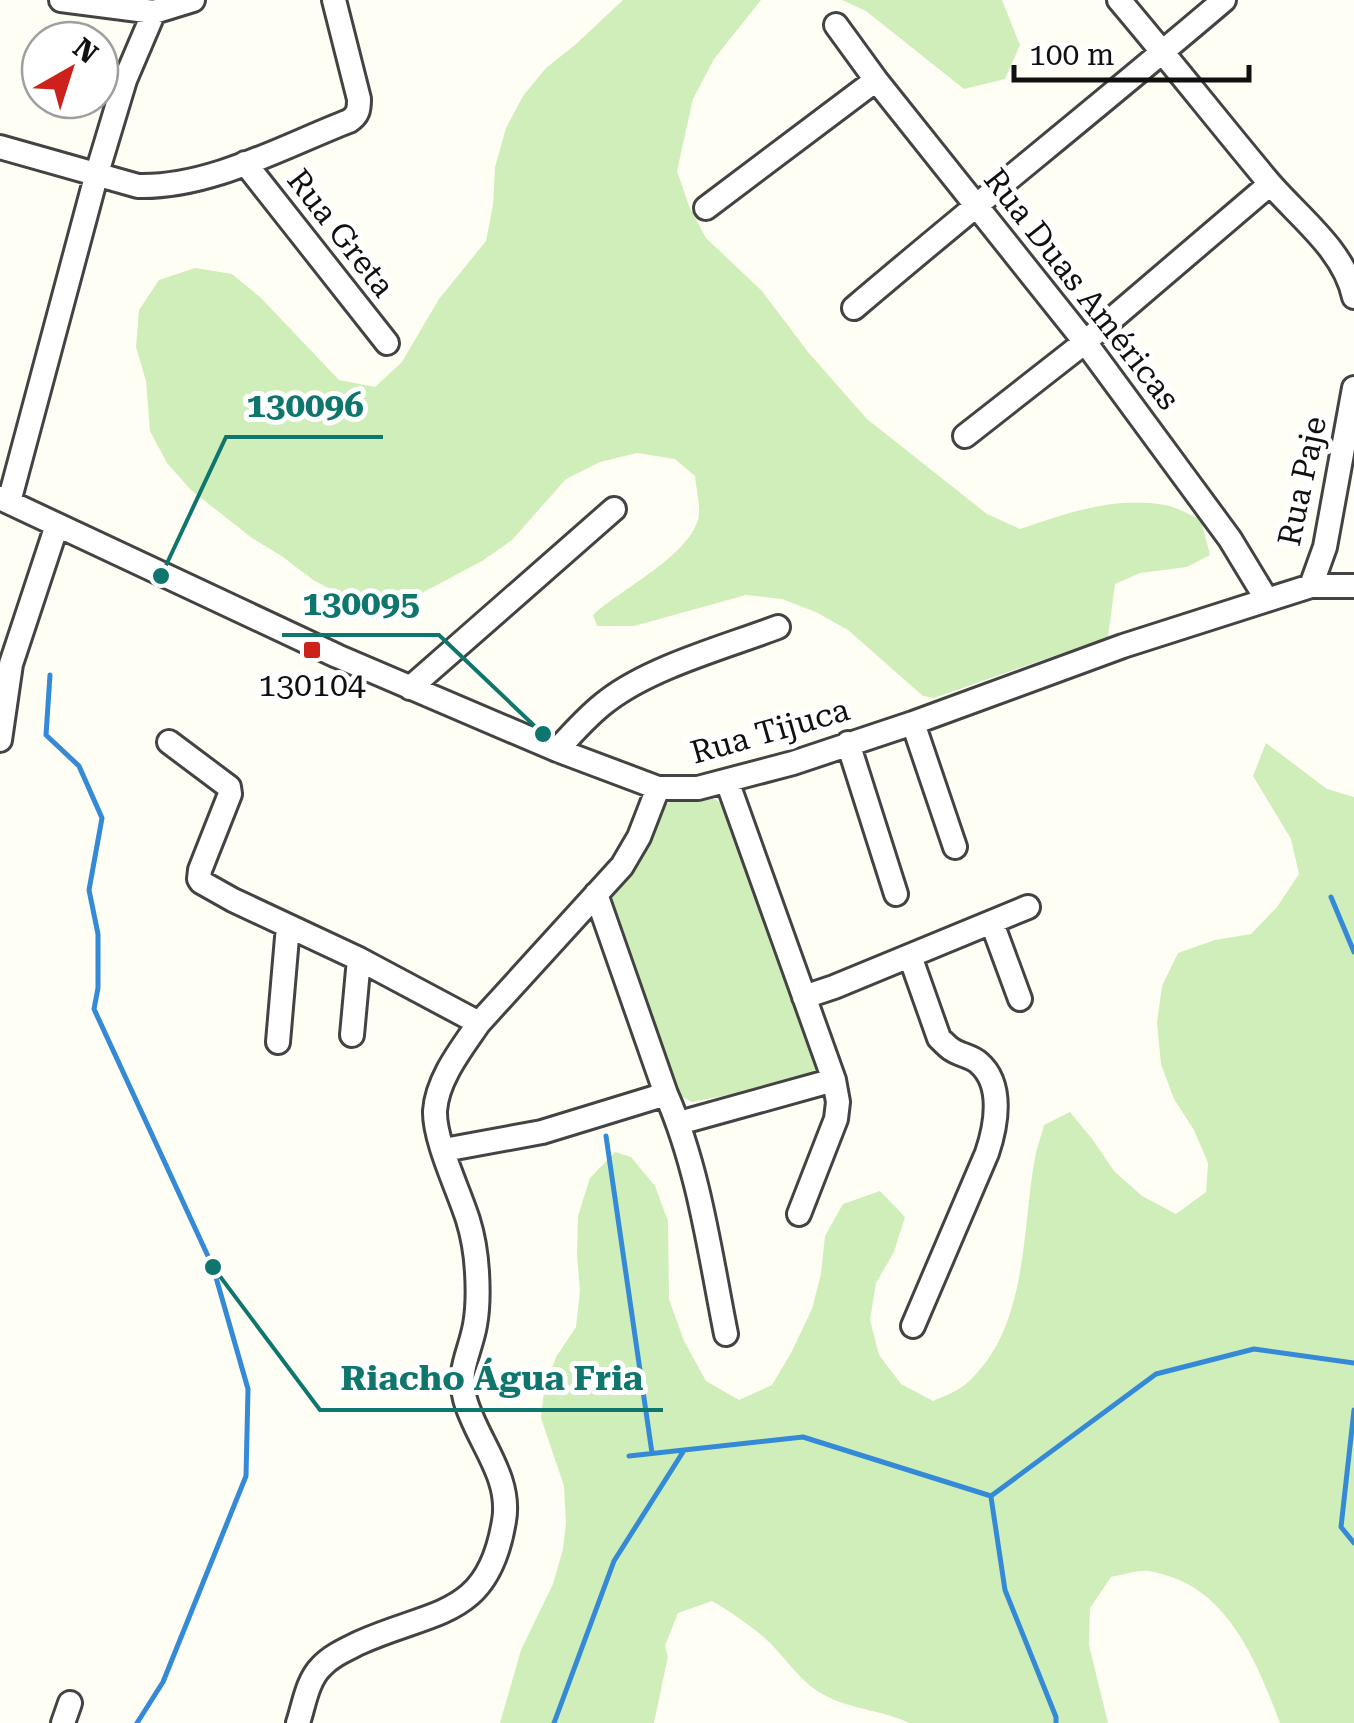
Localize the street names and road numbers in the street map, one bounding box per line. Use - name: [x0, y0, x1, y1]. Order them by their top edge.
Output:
- street label: Rua Duas Américas: [976, 161, 1188, 417]
- street label: Rua Greta: [279, 162, 403, 304]
- street label: Rua Paje: [1270, 413, 1334, 549]
- street label: Rua Tijuca: [686, 690, 854, 772]

